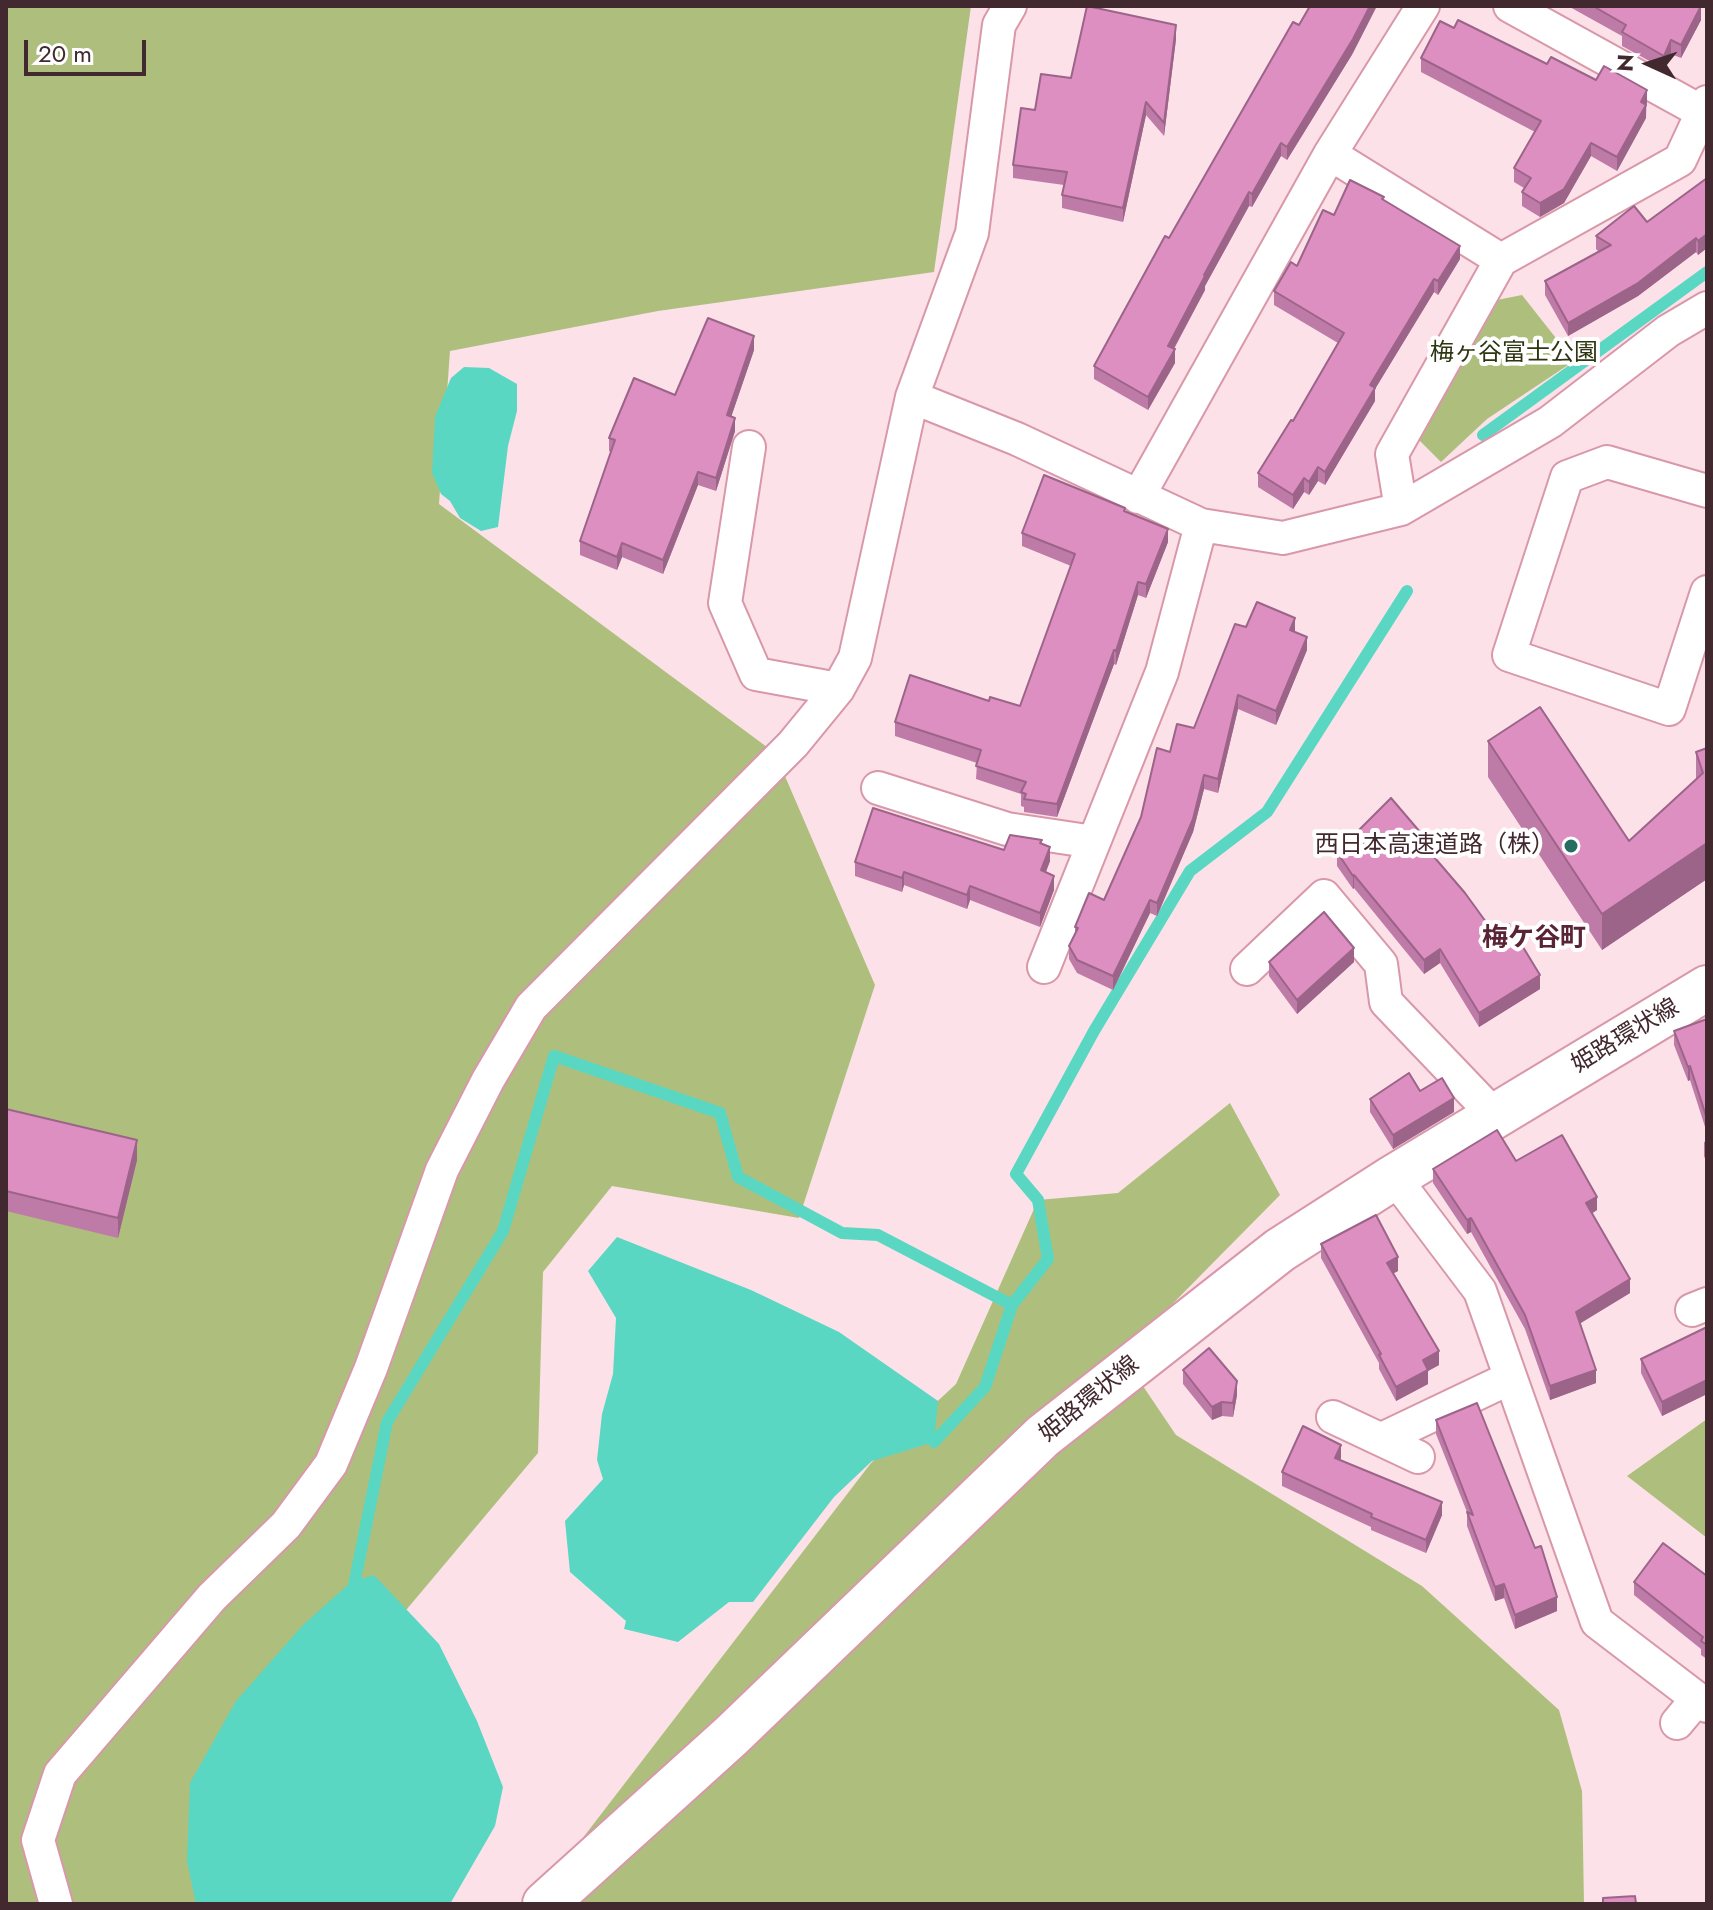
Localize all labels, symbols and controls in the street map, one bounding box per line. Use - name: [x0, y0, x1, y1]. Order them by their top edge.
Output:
- scale bar: [28, 24, 150, 74]
- north arrow: [1609, 24, 1689, 104]
- text: 20 m: [38, 36, 92, 71]
- text: N: [1609, 53, 1641, 72]
- park label: 梅ヶ谷富士公園: [1430, 340, 1598, 368]
- place label: 西日本高速道路（株）: [1315, 832, 1555, 860]
- marker: 西日本高速道路（株）: [1562, 837, 1580, 855]
- district label: 梅ケ谷町: [1482, 924, 1586, 956]
- street label: 姫路環状線: [1567, 994, 1685, 1080]
- street label: 姫路環状線: [1034, 1351, 1146, 1449]

